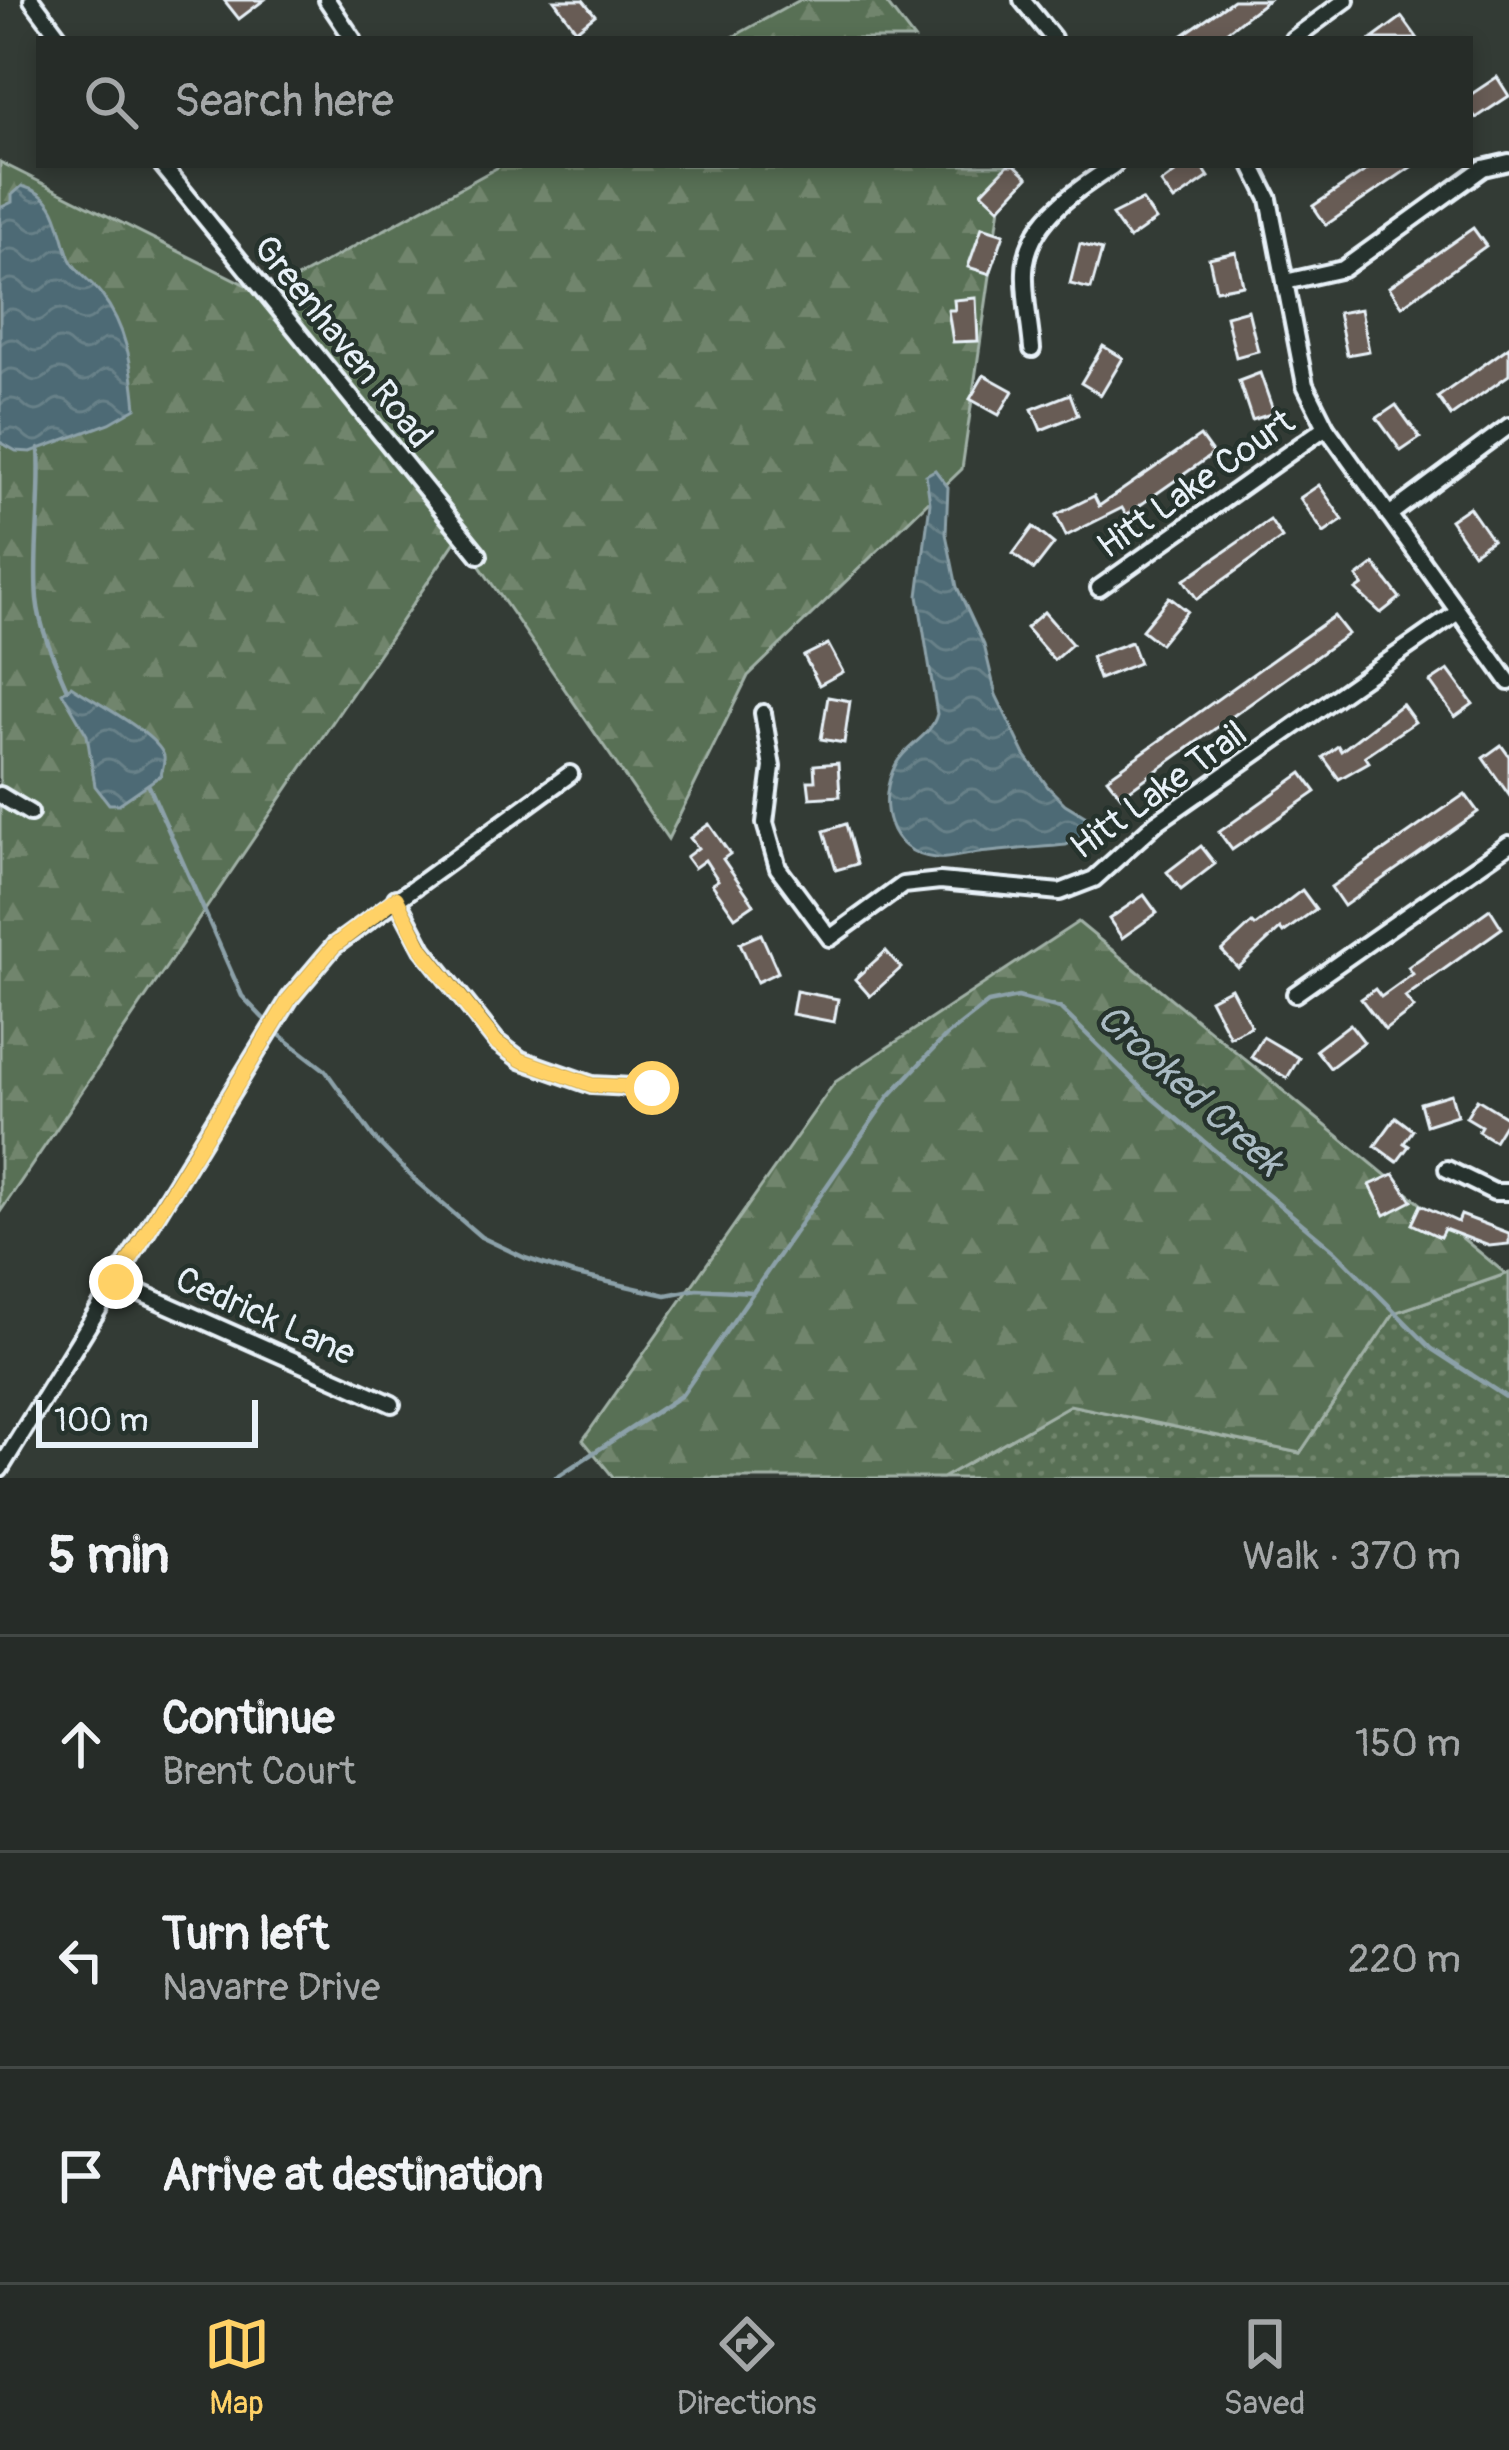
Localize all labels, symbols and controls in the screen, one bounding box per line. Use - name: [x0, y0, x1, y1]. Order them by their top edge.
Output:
- search box: [36, 36, 1473, 168]
- icon: search: [78, 69, 144, 135]
- text: Search here: [174, 74, 394, 130]
- street label: Greenhaven Road: [243, 226, 442, 457]
- street label: Hitt Lake Court: [1088, 399, 1304, 569]
- street label: Hitt Lake Trail: [1062, 711, 1256, 869]
- water label: Crooked Creek: [1087, 994, 1296, 1189]
- route start: [625, 1061, 679, 1115]
- route end: [89, 1255, 143, 1309]
- street label: Cedrick Lane: [169, 1257, 362, 1376]
- scale bar: [36, 1394, 258, 1447]
- text: 100 m: [54, 1400, 148, 1441]
- text: 5 min: [48, 1524, 169, 1588]
- text: Walk · 370 m: [1242, 1532, 1461, 1581]
- text: Continue: [162, 1691, 335, 1747]
- icon: ahead: [48, 1711, 114, 1777]
- text: 150 m: [1355, 1719, 1461, 1768]
- text: Brent Court: [162, 1747, 356, 1796]
- text: Turn left: [162, 1907, 329, 1963]
- icon: left: [48, 1927, 114, 1993]
- text: 220 m: [1348, 1935, 1461, 1984]
- text: Navarre Drive: [162, 1963, 380, 2012]
- icon: arrive: [48, 2143, 114, 2209]
- text: Arrive at destination: [162, 2148, 543, 2204]
- tab: Map: [204, 2311, 270, 2424]
- tab: Directions: [677, 2311, 817, 2424]
- tab: Saved: [1224, 2311, 1305, 2424]

